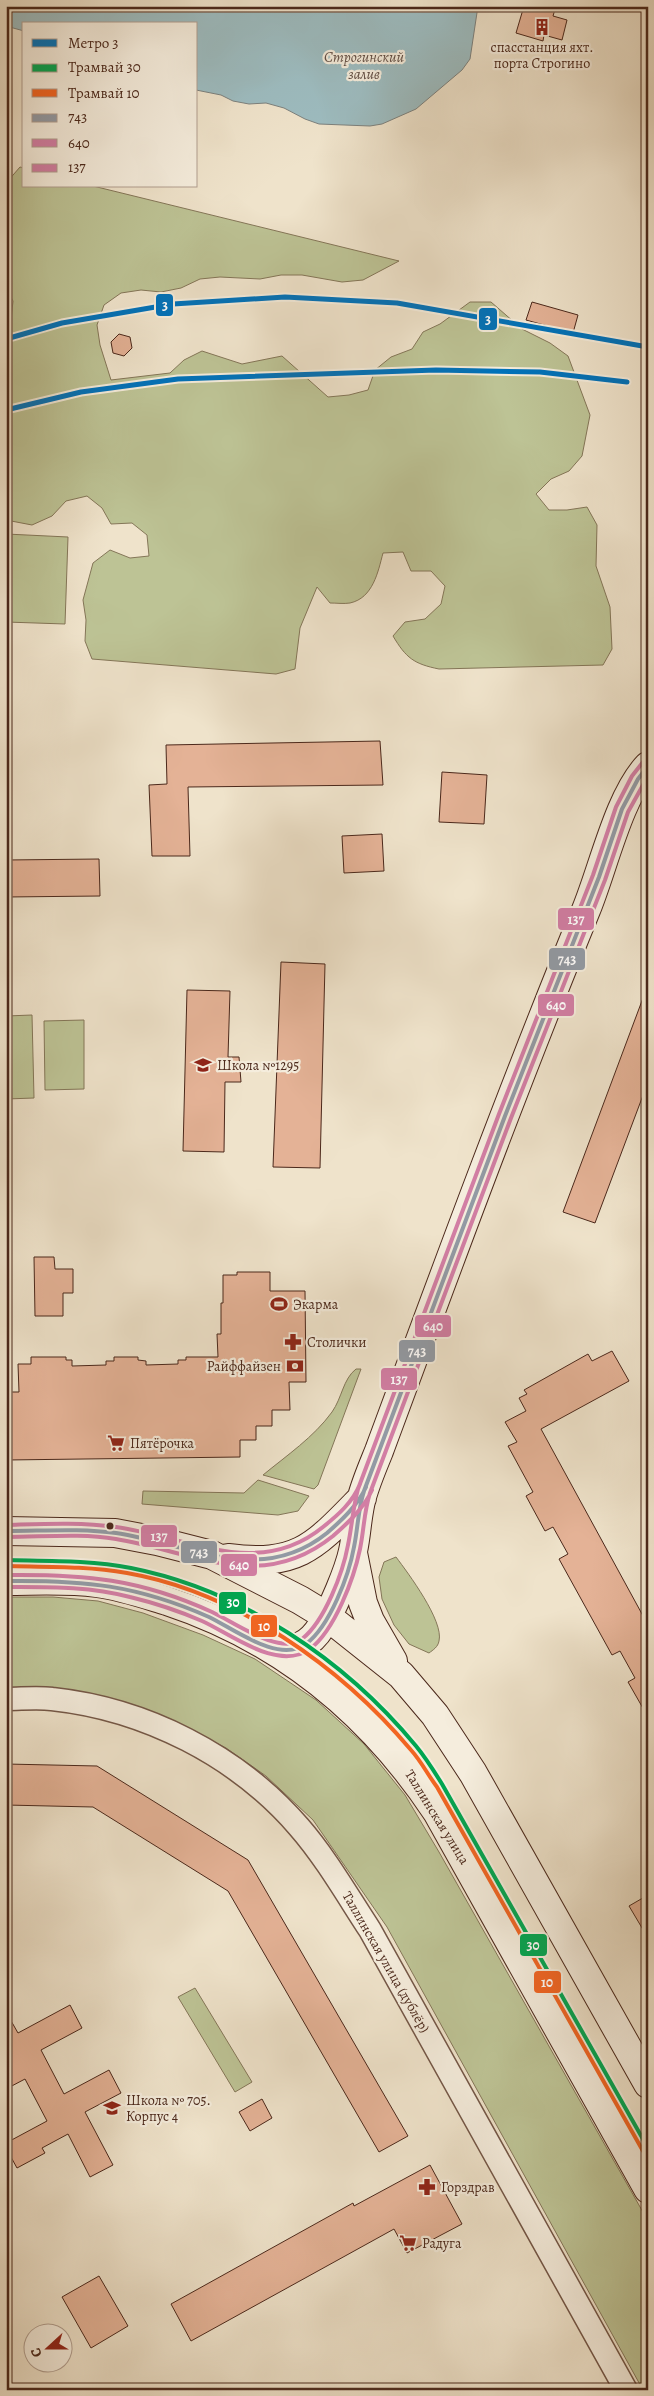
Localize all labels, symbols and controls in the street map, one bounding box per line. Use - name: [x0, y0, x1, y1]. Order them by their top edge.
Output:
- building icon: спасстанция яхт. порта Строгино: [532, 17, 552, 37]
- legend: [22, 22, 198, 188]
- text: Метро 3: [68, 33, 119, 53]
- place label: спасстанция яхт. порта Строгино: [491, 38, 593, 73]
- water label: Строгинский залив: [324, 47, 405, 84]
- text: Трамвай 30: [68, 57, 141, 77]
- text: Трамвай 10: [68, 83, 140, 103]
- text: 743: [68, 107, 87, 127]
- text: 640: [68, 133, 90, 153]
- text: 137: [68, 157, 86, 177]
- line badge: 3: [155, 293, 174, 317]
- text: 3: [162, 296, 168, 315]
- line badge: 3: [478, 307, 498, 331]
- text: 3: [485, 310, 491, 329]
- line badge: 137: [557, 907, 595, 931]
- text: 137: [567, 910, 585, 929]
- line badge: 743: [548, 947, 586, 971]
- text: 743: [558, 950, 576, 969]
- line badge: 640: [537, 993, 575, 1017]
- text: 640: [546, 996, 566, 1015]
- school or university icon: Школа №1295: [193, 1055, 213, 1075]
- place label: Школа №1295: [217, 1056, 299, 1075]
- sports icon: Экарма: [269, 1294, 289, 1314]
- place label: Экарма: [293, 1295, 339, 1314]
- line badge: 640: [414, 1314, 452, 1338]
- text: 640: [423, 1317, 443, 1336]
- pharmacy icon: Столички: [283, 1332, 303, 1352]
- place label: Столички: [307, 1333, 366, 1352]
- line badge: 743: [398, 1339, 436, 1363]
- text: 743: [408, 1342, 426, 1361]
- bank icon: Райффайзен: [285, 1356, 305, 1376]
- place label: Райффайзен: [207, 1357, 281, 1376]
- line badge: 137: [380, 1367, 418, 1391]
- text: 137: [390, 1370, 408, 1389]
- supermarket icon: Пятёрочка: [106, 1433, 126, 1453]
- place label: Пятёрочка: [130, 1434, 194, 1453]
- unlabelled marker: [105, 1521, 115, 1531]
- line badge: 137: [140, 1524, 178, 1548]
- text: 137: [150, 1527, 168, 1546]
- line badge: 743: [180, 1540, 218, 1564]
- text: 743: [190, 1543, 208, 1562]
- line badge: 640: [220, 1553, 258, 1577]
- text: 640: [229, 1556, 249, 1575]
- line badge: 30: [218, 1591, 247, 1615]
- text: 30: [226, 1593, 240, 1612]
- line badge: 10: [250, 1614, 278, 1638]
- text: 10: [258, 1617, 270, 1636]
- street label: Таллинская улица: [400, 1766, 474, 1868]
- street label: Таллинская улица (дублёр): [338, 1888, 434, 2036]
- line badge: 30: [519, 1933, 548, 1957]
- text: 30: [526, 1936, 540, 1955]
- line badge: 10: [533, 1970, 562, 1994]
- text: 10: [541, 1973, 553, 1992]
- place label: Школа № 705. Корпус 4: [126, 2091, 211, 2126]
- school or university icon: Школа № 705. Корпус 4: [102, 2098, 122, 2118]
- pharmacy icon: Горздрав: [417, 2177, 437, 2197]
- place label: Горздрав: [441, 2178, 495, 2197]
- supermarket icon: Радуга: [398, 2233, 418, 2253]
- place label: Радуга: [422, 2234, 462, 2253]
- north arrow: [22, 2324, 72, 2374]
- text: С: [26, 2345, 47, 2360]

